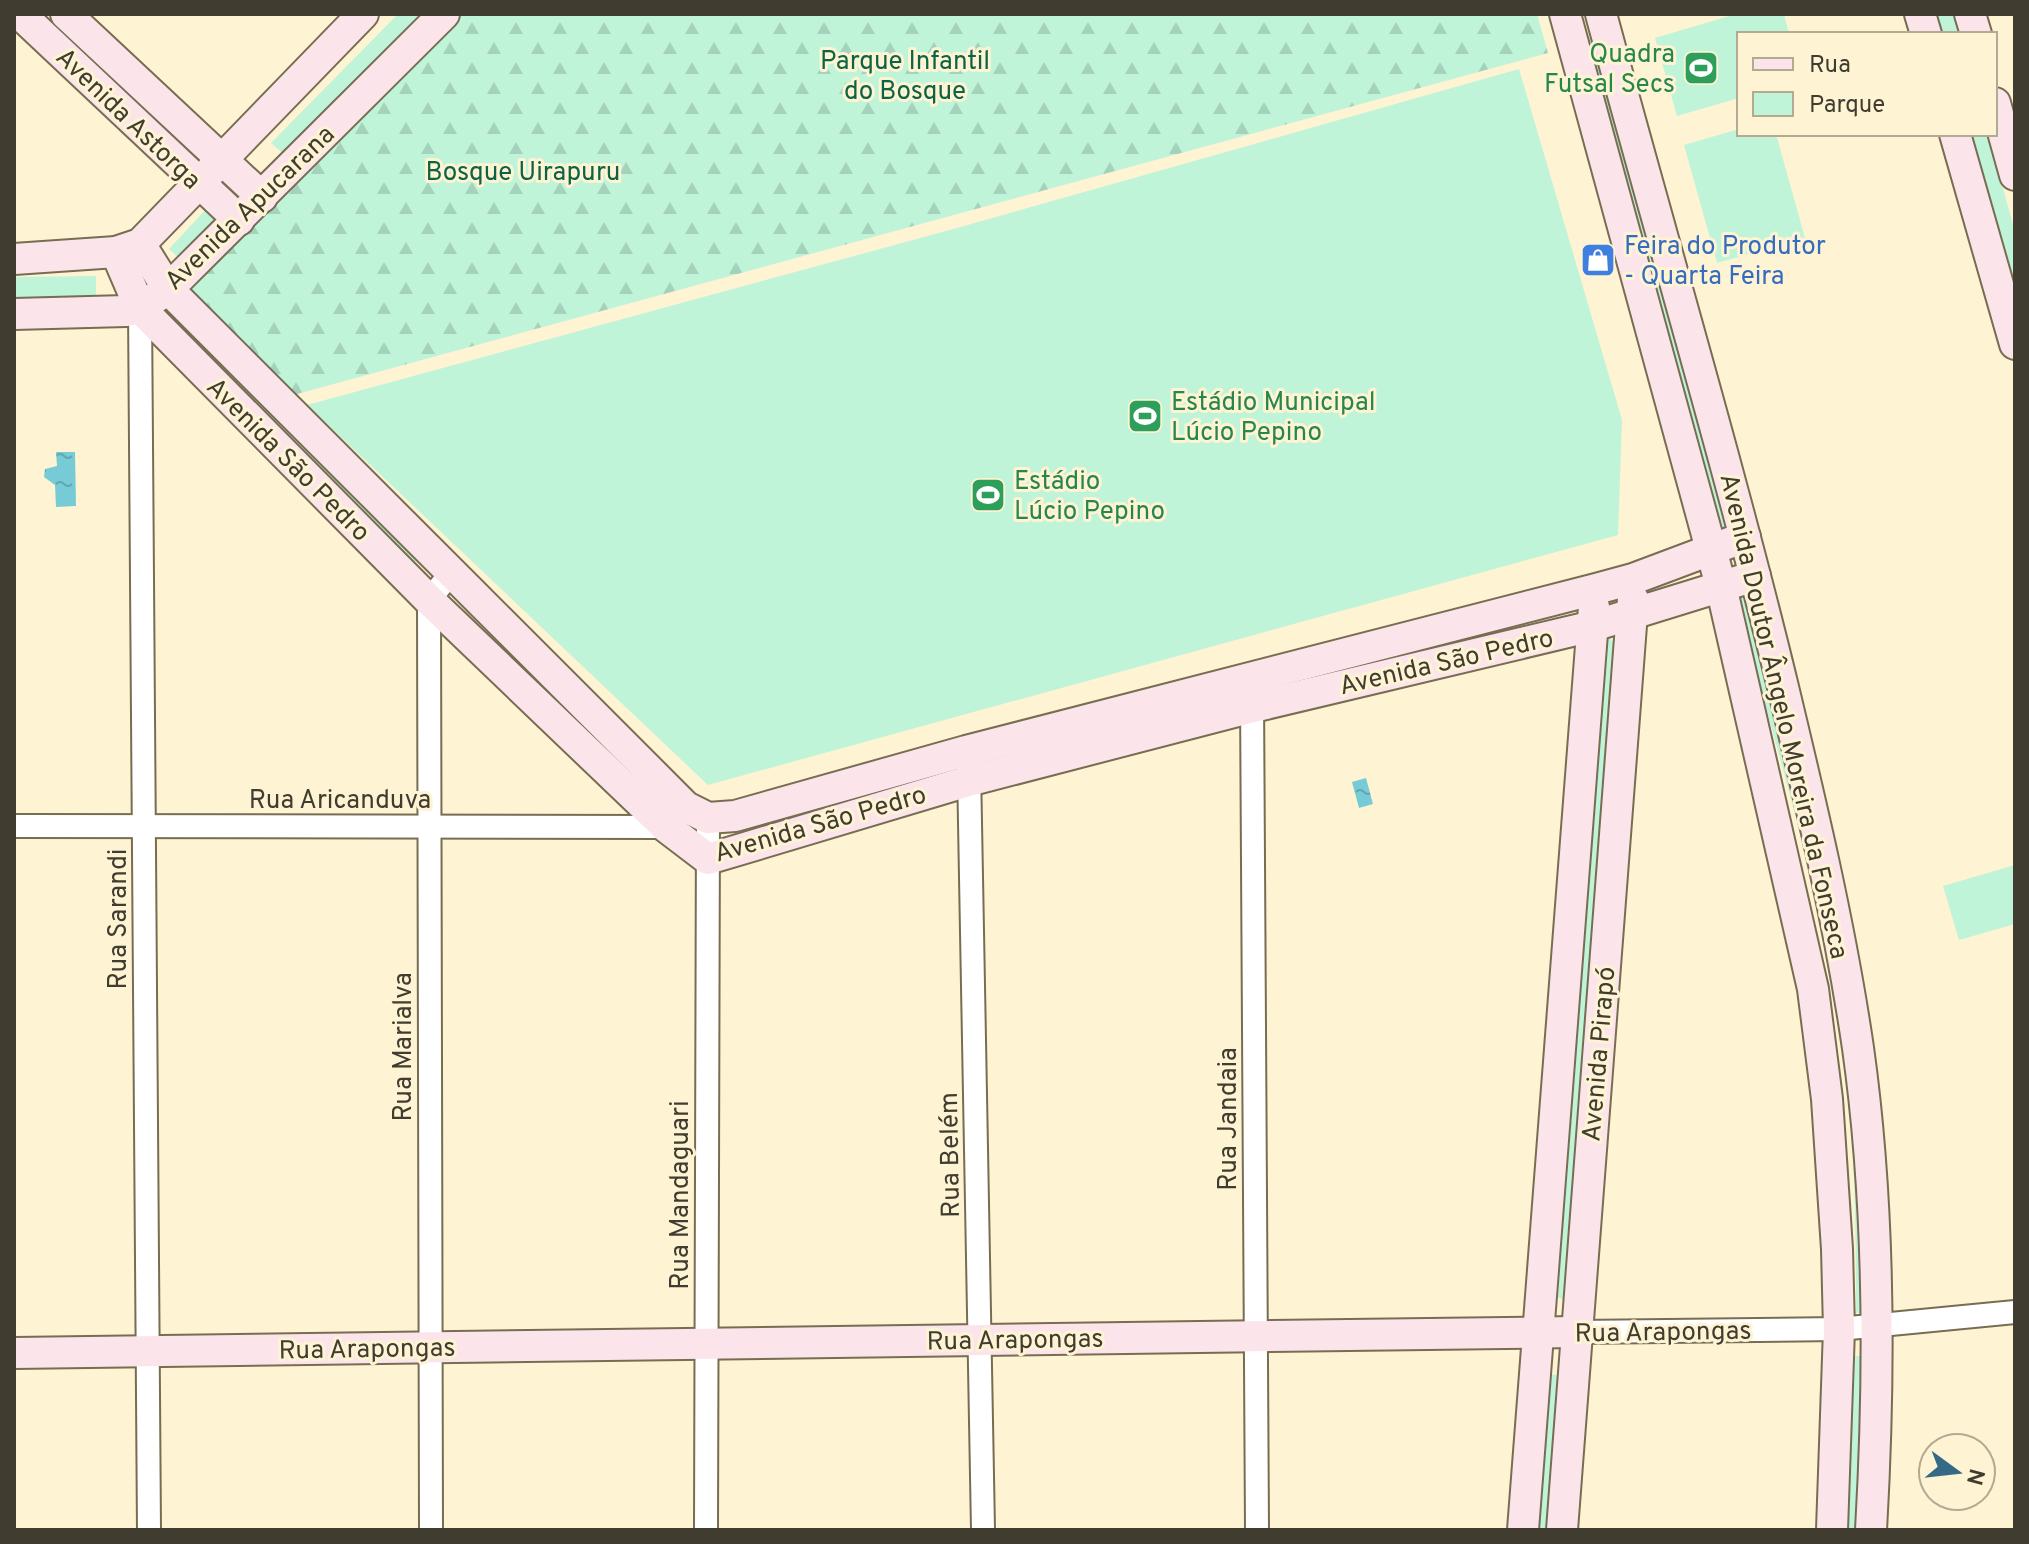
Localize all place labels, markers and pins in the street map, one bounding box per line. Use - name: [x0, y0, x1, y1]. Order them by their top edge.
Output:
- place label: Quadra Futsal Secs: [1544, 39, 1675, 102]
- sports icon: Quadra Futsal Secs: [1682, 49, 1720, 87]
- place label: Feira do Produtor - Quarta Feira: [1624, 231, 1826, 294]
- shop icon: Feira do Produtor - Quarta Feira: [1579, 241, 1617, 279]
- place label: Estádio Municipal Lúcio Pepino: [1171, 387, 1376, 450]
- sports icon: Estádio Municipal Lúcio Pepino: [1126, 397, 1164, 435]
- place label: Estádio Lúcio Pepino: [1014, 466, 1165, 529]
- sports icon: Estádio Lúcio Pepino: [969, 476, 1007, 514]

